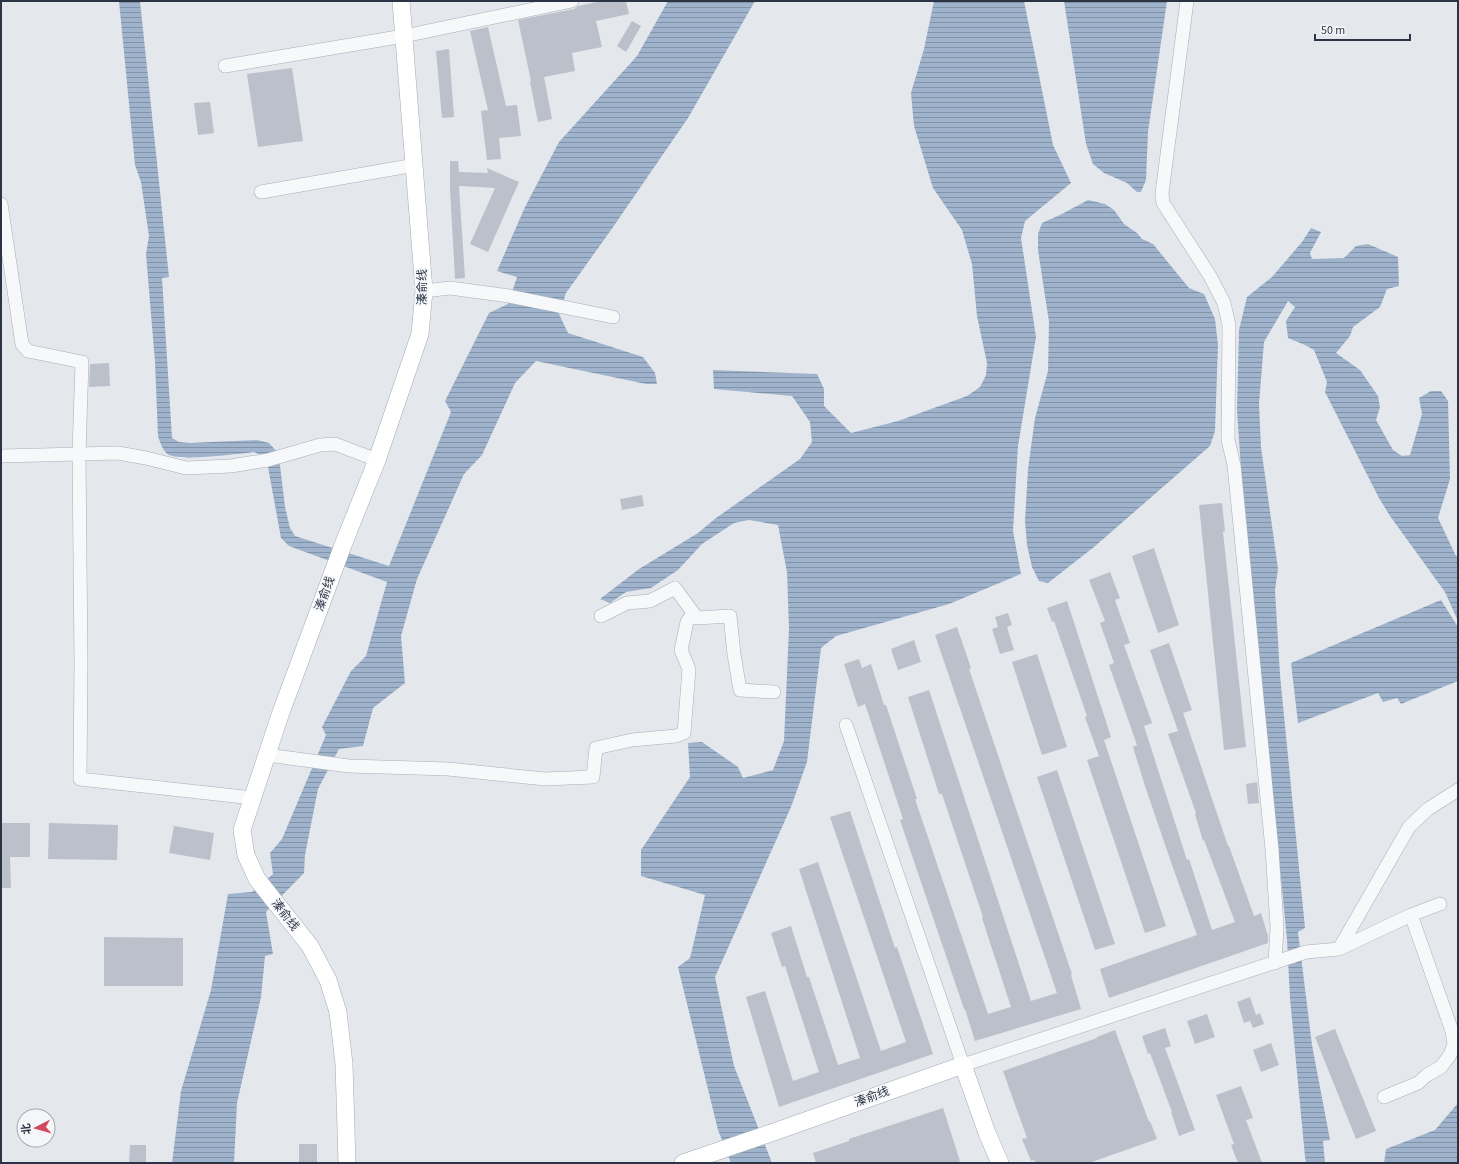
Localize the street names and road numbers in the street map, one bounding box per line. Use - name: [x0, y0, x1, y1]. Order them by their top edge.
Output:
- street label: 溱俞线: [414, 269, 431, 305]
- street label: 溱俞线: [311, 574, 339, 614]
- street label: 溱俞线: [267, 896, 303, 934]
- street label: 溱俞线: [852, 1083, 892, 1111]

